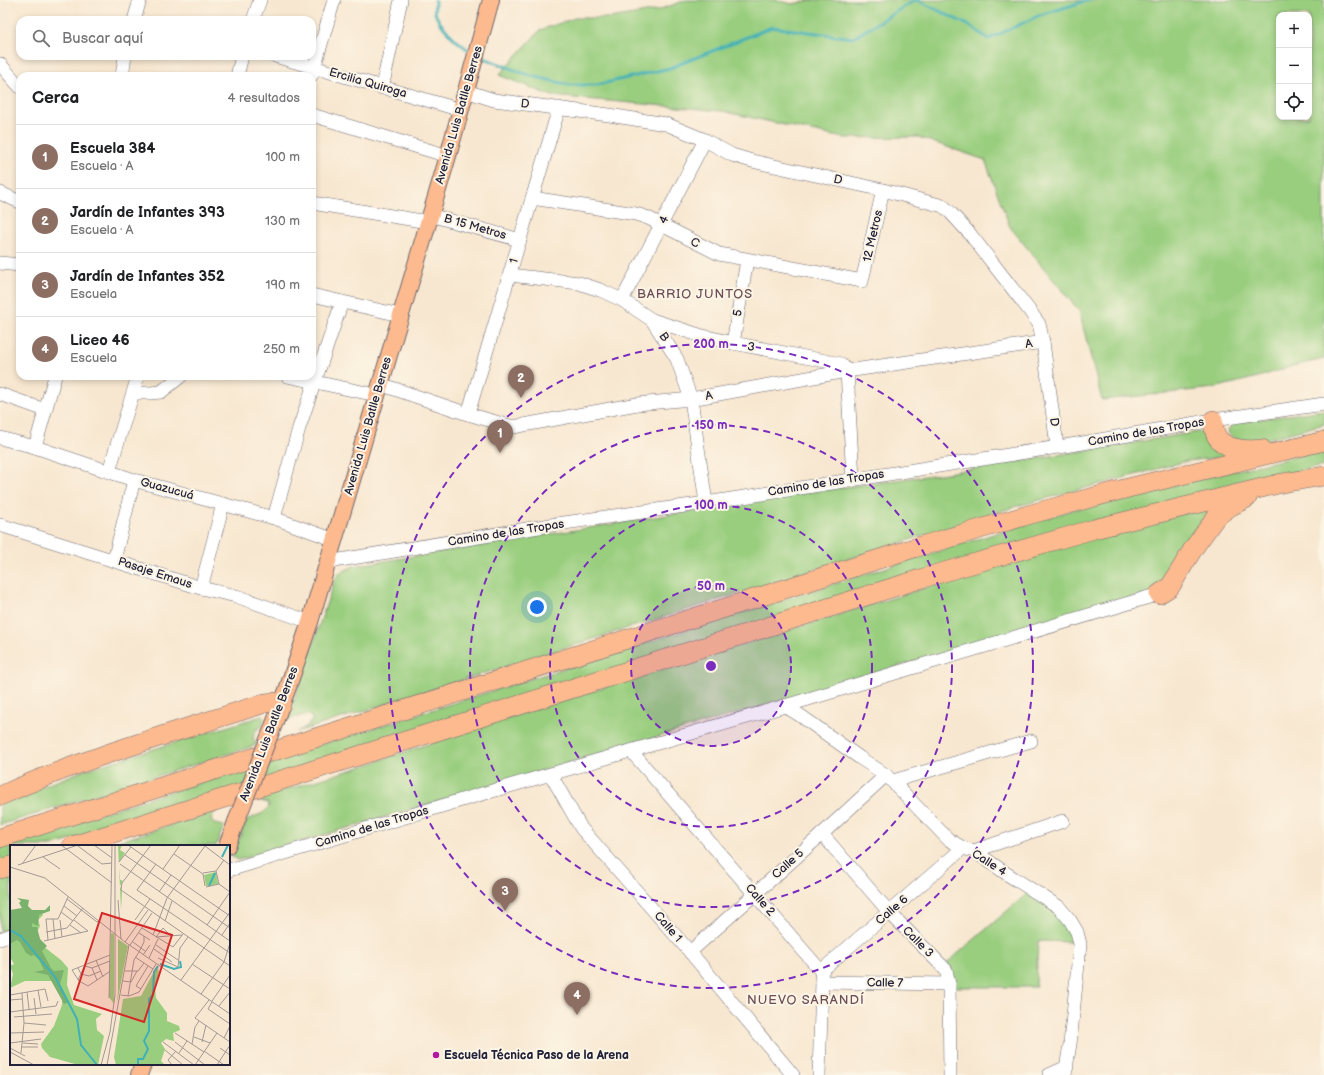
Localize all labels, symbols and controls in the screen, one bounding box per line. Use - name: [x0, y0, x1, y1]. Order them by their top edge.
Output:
- map controls: [1276, 12, 1312, 120]
- button: +: [1276, 12, 1312, 48]
- search box: [16, 16, 316, 60]
- icon: search: [30, 27, 52, 49]
- text: Buscar aquí: [62, 29, 143, 48]
- street label: Avenida Luis Batlle Berres: [432, 44, 486, 186]
- button: −: [1276, 48, 1312, 84]
- street label: Ercilia Quiroga: [327, 65, 409, 101]
- button: locate: [1276, 84, 1312, 120]
- text: Cerca: [32, 88, 79, 108]
- text: 4 resultados: [228, 90, 300, 106]
- street label: D: [520, 96, 531, 112]
- text: Escuela 384: [70, 139, 155, 158]
- text: 1: [42, 149, 48, 165]
- text: 100 m: [265, 149, 300, 165]
- text: Escuela · A: [70, 158, 133, 174]
- street label: D: [832, 172, 844, 188]
- text: Jardín de Infantes 393: [70, 203, 225, 222]
- street label: 12 Metros: [860, 208, 886, 263]
- street label: B 15 Metros: [442, 211, 508, 243]
- text: 2: [41, 213, 49, 229]
- text: 130 m: [265, 213, 300, 229]
- street label: 4: [656, 213, 673, 227]
- text: Escuela · A: [70, 222, 133, 238]
- street label: C: [688, 234, 703, 252]
- street label: 1: [506, 257, 522, 265]
- text: Jardín de Infantes 352: [70, 267, 225, 286]
- text: 3: [41, 277, 49, 293]
- text: 190 m: [266, 277, 300, 293]
- text: Escuela: [70, 286, 117, 302]
- district label: BARRIO JUNTOS: [637, 286, 753, 302]
- street label: 5: [730, 308, 746, 318]
- street label: B: [655, 329, 673, 345]
- text: Liceo 46: [70, 331, 130, 350]
- street label: A: [1024, 336, 1034, 352]
- text: 200 m: [693, 337, 729, 352]
- street label: 3: [746, 339, 756, 355]
- text: 4: [41, 341, 49, 357]
- text: 250 m: [263, 341, 300, 357]
- text: Escuela: [70, 350, 117, 366]
- street label: Avenida Luis Batlle Berres: [341, 355, 395, 497]
- pin: 2: [508, 365, 534, 398]
- street label: A: [704, 388, 715, 404]
- street label: Camino de las Tropas: [1087, 414, 1205, 450]
- street label: D: [1046, 417, 1062, 428]
- text: 150 m: [695, 418, 727, 433]
- pin: 1: [487, 420, 513, 453]
- street label: Camino de las Tropas: [767, 466, 885, 500]
- street label: Guazucuá: [139, 475, 196, 503]
- text: 100 m: [694, 498, 728, 513]
- street label: Camino de las Tropas: [447, 516, 565, 550]
- street label: Pasaje Emaus: [116, 554, 194, 592]
- text: 50 m: [697, 579, 725, 594]
- your location: [527, 597, 547, 617]
- centre of rings: [704, 659, 718, 673]
- street label: Avenida Luis Batlle Berres: [236, 665, 302, 803]
- street label: Camino de las Tropas: [314, 803, 430, 851]
- inset map: [10, 845, 230, 1065]
- street label: Calle 5: [769, 846, 807, 882]
- street label: Calle 4: [969, 846, 1010, 880]
- pin: 3: [492, 878, 518, 911]
- street label: Calle 2: [742, 881, 778, 919]
- street label: Calle 6: [873, 892, 911, 928]
- street label: Calle 1: [651, 909, 685, 945]
- street label: Calle 3: [899, 923, 937, 961]
- street label: Calle 7: [867, 975, 903, 991]
- pin: 4: [564, 982, 590, 1015]
- district label: NUEVO SARANDÍ: [747, 991, 865, 1008]
- place label: Escuela Técnica Paso de la Arena: [444, 1048, 629, 1063]
- marker: Escuela Técnica Paso de la Arena: [431, 1050, 441, 1060]

